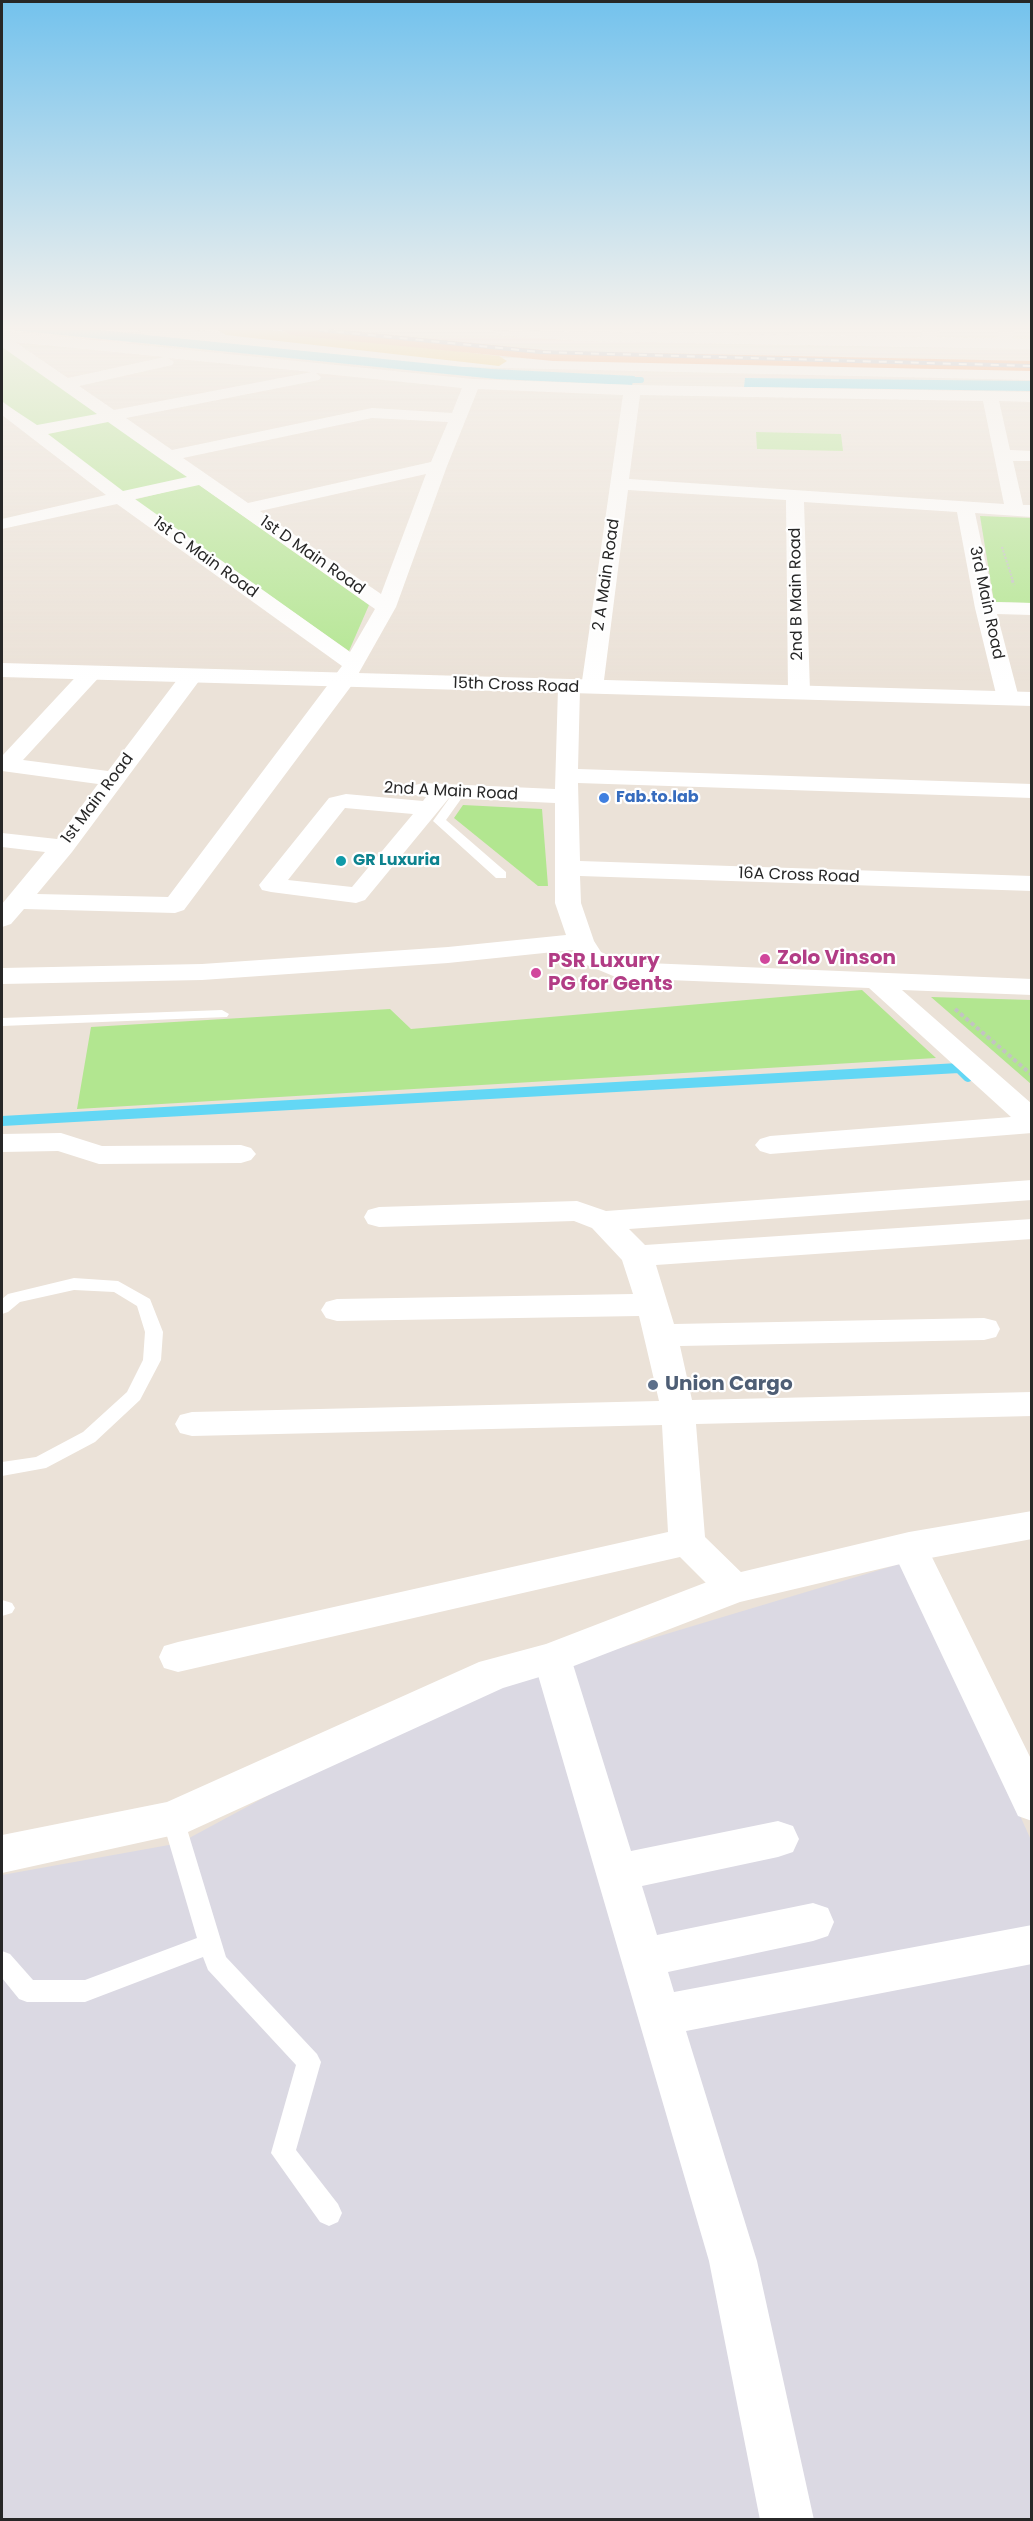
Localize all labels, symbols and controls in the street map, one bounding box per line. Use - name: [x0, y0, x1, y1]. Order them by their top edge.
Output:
- street label: 1st D Main Road: [256, 513, 368, 599]
- street label: 1st C Main Road: [149, 514, 261, 602]
- street label: 2 A Main Road: [590, 518, 624, 632]
- street label: 2nd B Main Road: [786, 527, 808, 661]
- street label: 3rd Main Road: [965, 545, 1007, 661]
- street label: 15th Cross Road: [452, 674, 580, 698]
- street label: 1st Main Road: [58, 750, 138, 848]
- street label: 2nd A Main Road: [383, 779, 519, 805]
- place label: Fab.to.lab: [616, 788, 699, 808]
- marker: Fab.to.lab: [597, 791, 611, 805]
- place label: GR Luxuria: [353, 851, 440, 871]
- marker: GR Luxuria: [334, 854, 348, 868]
- street label: 16A Cross Road: [738, 864, 860, 888]
- place label: Zolo Vinson: [777, 947, 896, 971]
- place label: PSR Luxury PG for Gents: [548, 950, 673, 997]
- marker: Zolo Vinson: [758, 952, 772, 966]
- marker: PSR Luxury PG for Gents: [529, 966, 543, 980]
- place label: Union Cargo: [665, 1373, 793, 1397]
- marker: Union Cargo: [646, 1378, 660, 1392]

